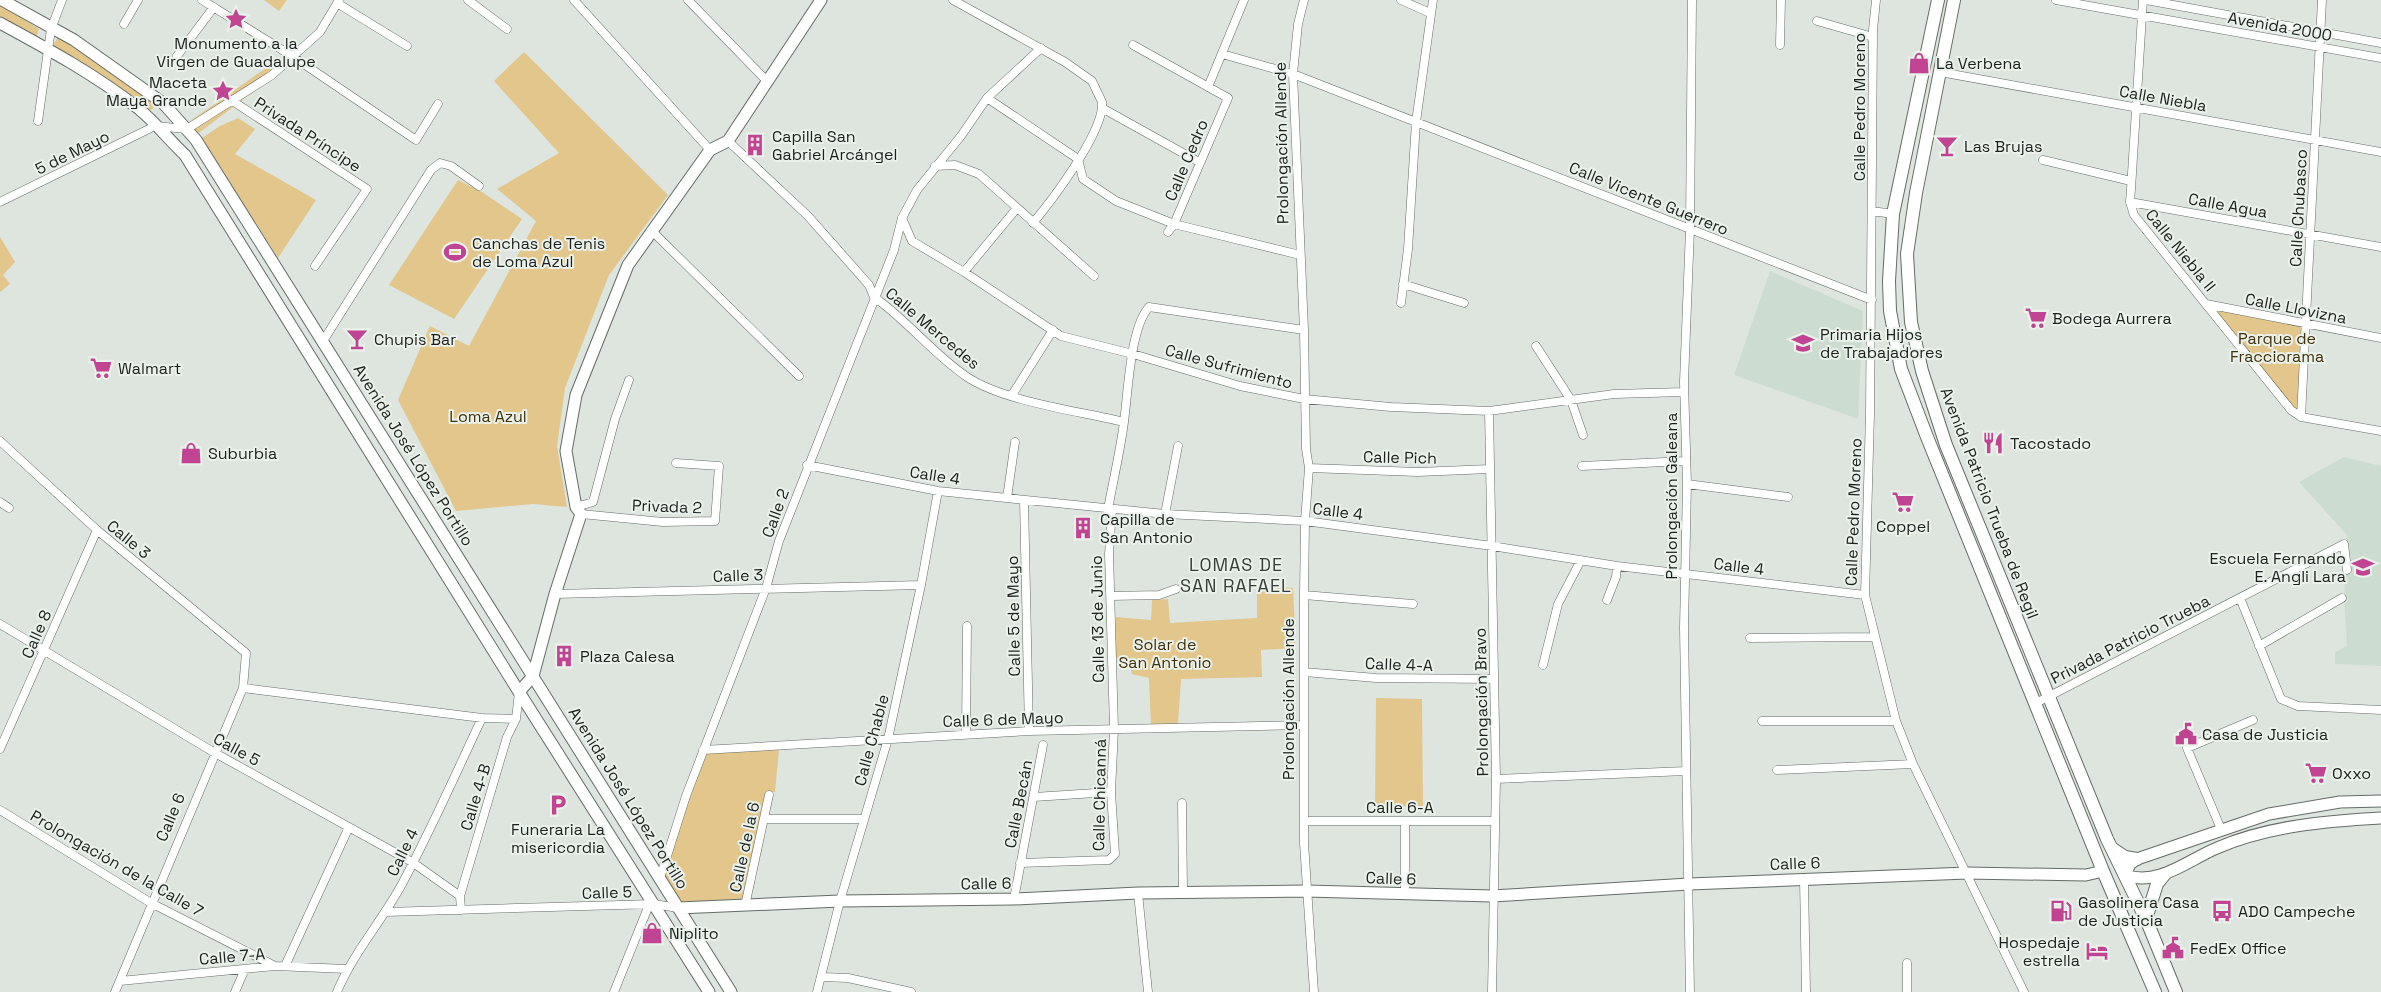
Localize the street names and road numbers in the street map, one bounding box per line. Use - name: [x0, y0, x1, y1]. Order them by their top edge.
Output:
- street label: Avenida 2000: [2226, 7, 2334, 46]
- street label: Calle Pedro Moreno: [1849, 33, 1870, 181]
- street label: Prolongación Allende: [1270, 62, 1293, 224]
- street label: Calle Niebla: [2118, 80, 2208, 117]
- street label: Privada Príncipe: [250, 92, 365, 177]
- street label: Calle Cedro: [1160, 116, 1213, 204]
- street label: 5 de Mayo: [32, 125, 113, 179]
- street label: Calle Chubasco: [2285, 149, 2312, 267]
- street label: Calle Vicente Guerrero: [1566, 157, 1732, 240]
- street label: Calle Agua: [2187, 188, 2269, 223]
- street label: Calle Niebla II: [2141, 205, 2220, 296]
- street label: Calle Mercedes: [881, 283, 984, 374]
- street label: Calle Llovizna: [2243, 288, 2348, 329]
- street label: Calle Sufrimiento: [1163, 339, 1295, 394]
- street label: Avenida José López Portillo: [349, 360, 478, 550]
- street label: Avenida Patricio Trueba de Regil: [1936, 385, 2043, 622]
- street label: Prolongación Galeana: [1661, 413, 1682, 579]
- street label: Calle Pedro Moreno: [1840, 437, 1867, 587]
- street label: Calle Pich: [1363, 446, 1437, 469]
- street label: Calle 4: [908, 461, 962, 490]
- street label: Calle 2: [757, 486, 794, 541]
- street label: Privada 2: [632, 495, 702, 518]
- street label: Calle 4: [1311, 498, 1364, 525]
- street label: Calle 3: [102, 515, 155, 563]
- street label: Calle 4: [1712, 553, 1765, 580]
- street label: Calle 5 de Mayo: [1002, 555, 1025, 677]
- street label: Calle 13 de Junio: [1086, 555, 1109, 683]
- street label: Calle 3: [712, 564, 764, 587]
- street label: Privada Patricio Trueba: [2047, 590, 2213, 689]
- street label: Calle 8: [17, 607, 56, 662]
- street label: Prolongación Allende: [1278, 618, 1299, 780]
- street label: Prolongación Bravo: [1470, 627, 1493, 777]
- street label: Calle 4-A: [1365, 653, 1433, 676]
- street label: Calle Chable: [849, 692, 894, 788]
- street label: Avenida José López Portillo: [564, 703, 693, 893]
- street label: Calle 6 de Mayo: [942, 707, 1064, 732]
- street label: Calle 5: [210, 728, 264, 771]
- street label: Calle Chicanná: [1088, 739, 1111, 851]
- street label: Calle Becán: [1000, 758, 1037, 850]
- street label: Calle 4-B: [455, 761, 496, 833]
- street label: Calle 6: [151, 790, 190, 845]
- street label: Calle 6-A: [1366, 797, 1434, 818]
- street label: Calle de la 6: [725, 800, 764, 894]
- street label: Prolongación de la Calle 7: [26, 805, 207, 922]
- street label: Calle 4: [382, 825, 423, 880]
- street label: Calle 6: [1769, 852, 1821, 875]
- street label: Calle 6: [1365, 867, 1417, 890]
- street label: Calle 6: [960, 873, 1012, 894]
- street label: Calle 5: [581, 881, 633, 904]
- street label: Calle 7-A: [198, 943, 266, 970]

